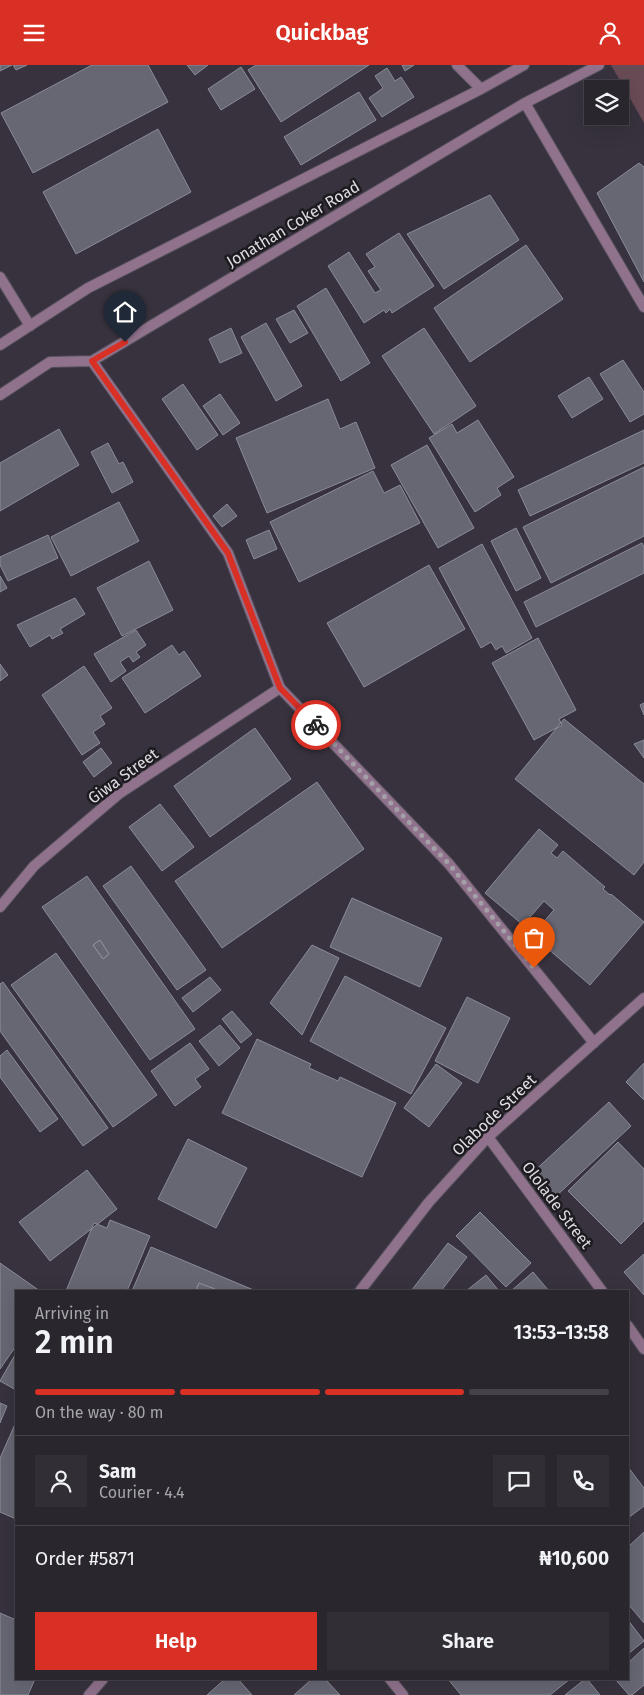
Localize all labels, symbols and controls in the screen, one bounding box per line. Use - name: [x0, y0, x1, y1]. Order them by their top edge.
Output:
- icon: menu: [20, 19, 48, 47]
- text: Quickbag: [275, 19, 369, 46]
- icon: person: [596, 19, 624, 47]
- map controls: [584, 80, 629, 125]
- button: layers: [584, 80, 629, 125]
- street label: Jonathan Coker Road: [223, 177, 363, 271]
- pin: [104, 291, 146, 342]
- icon: home: [111, 298, 139, 326]
- courier: [291, 700, 341, 750]
- icon: bike: [302, 711, 330, 739]
- street label: Giwa Street: [84, 744, 162, 808]
- pin: [513, 917, 555, 968]
- icon: bag: [520, 924, 548, 952]
- street label: Olabode Street: [448, 1070, 540, 1160]
- street label: Ololade Street: [518, 1158, 596, 1253]
- text: Arriving in: [35, 1304, 109, 1323]
- text: 13:53–13:58: [514, 1321, 609, 1344]
- text: 2 min: [35, 1323, 114, 1361]
- text: On the way · 80 m: [35, 1403, 163, 1422]
- button: person: [35, 1455, 87, 1507]
- button: chat: [493, 1455, 545, 1507]
- button: phone: [557, 1455, 609, 1507]
- text: Sam: [99, 1460, 136, 1483]
- text: Courier · 4.4: [99, 1483, 185, 1502]
- text: Order #5871: [35, 1547, 135, 1570]
- text: ₦10,600: [539, 1547, 609, 1570]
- button: Help: [35, 1612, 317, 1670]
- button: Share: [327, 1612, 609, 1670]

